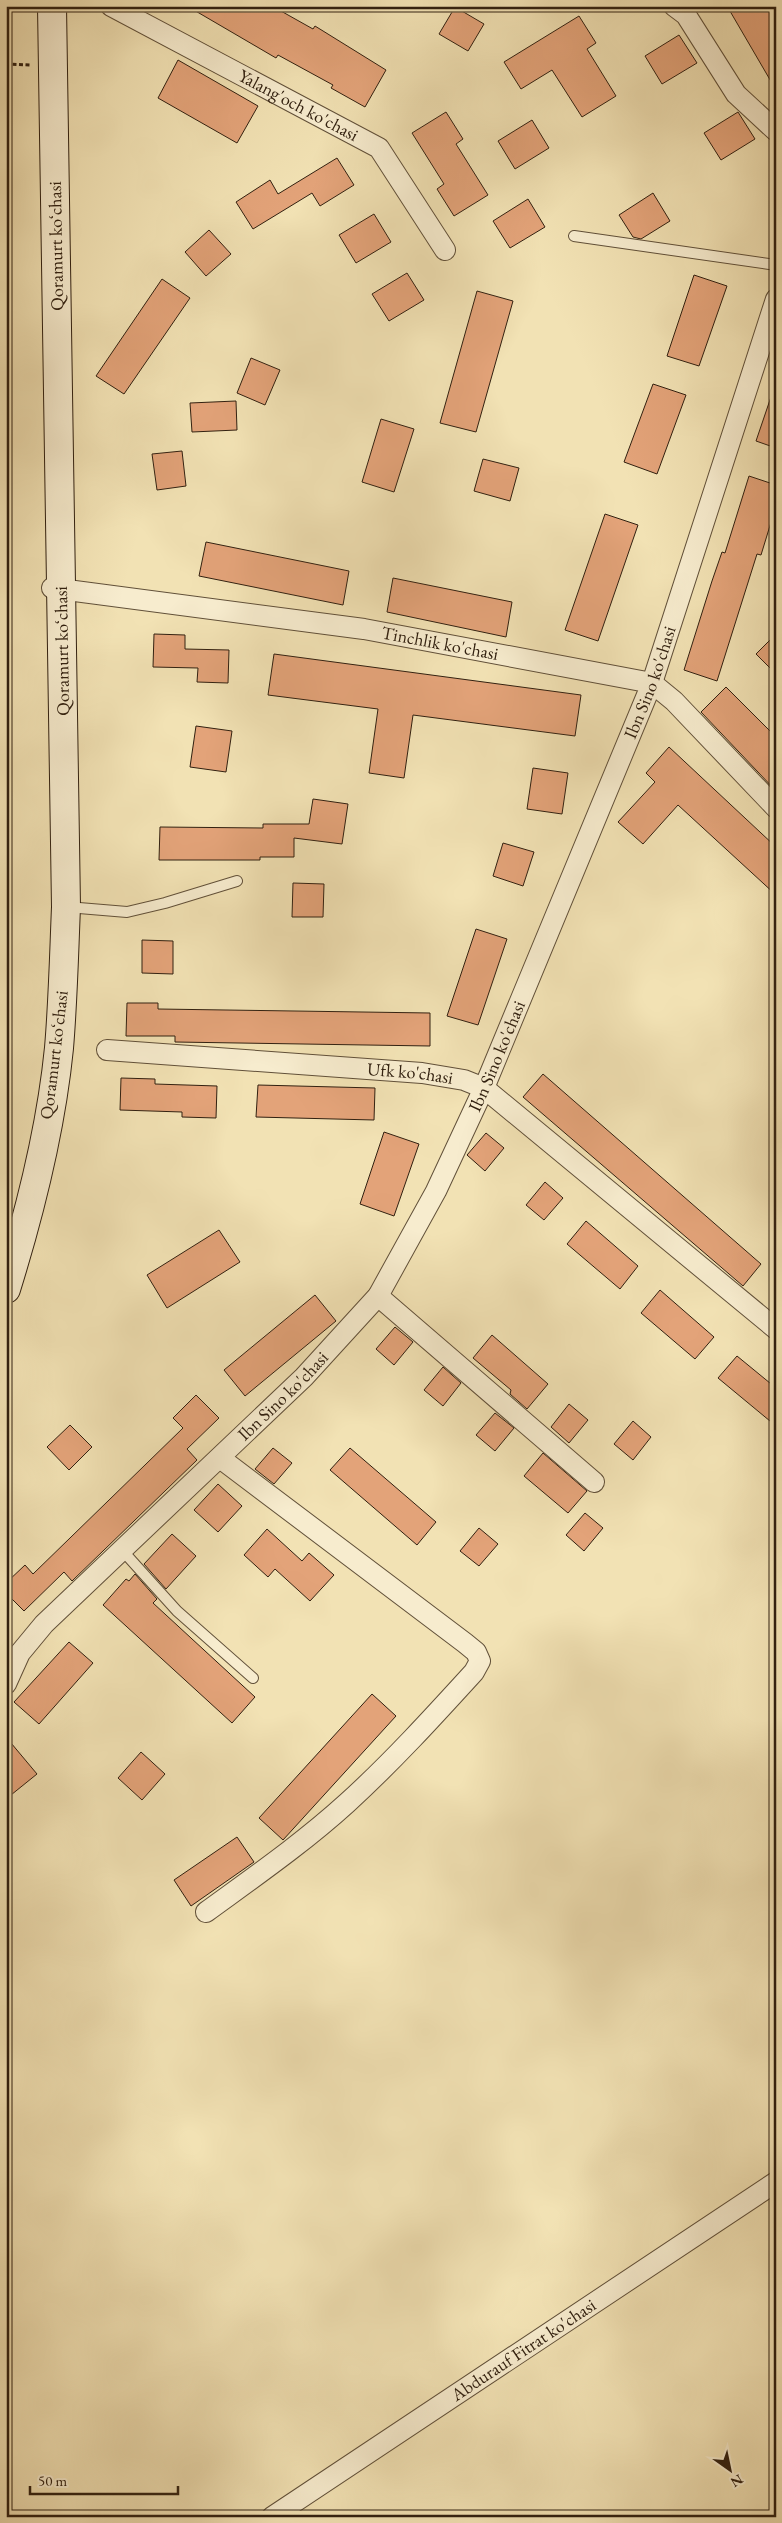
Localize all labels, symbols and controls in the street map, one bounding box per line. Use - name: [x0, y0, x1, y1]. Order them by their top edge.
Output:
- street label: Yalang'och ko'chasi: [235, 64, 363, 146]
- street label: Qoramurt koʻchasi: [43, 180, 68, 311]
- street label: Qoramurt koʻchasi: [49, 585, 74, 716]
- street label: Tinchlik ko'chasi: [380, 621, 501, 665]
- street label: Ibn Sino ko'chasi: [618, 622, 681, 742]
- street label: Qoramurt koʻchasi: [34, 989, 73, 1121]
- street label: Ibn Sino ko'chasi: [463, 996, 530, 1115]
- street label: Ufk ko'chasi: [366, 1057, 455, 1089]
- street label: Ibn Sino ko'chasi: [232, 1346, 333, 1445]
- street label: Abdurauf Fitrat ko'chasi: [446, 2293, 601, 2406]
- north arrow: [704, 2446, 754, 2496]
- scale bar: [30, 2463, 178, 2495]
- text: N: [727, 2470, 747, 2492]
- text: 50 m: [38, 2471, 67, 2490]

